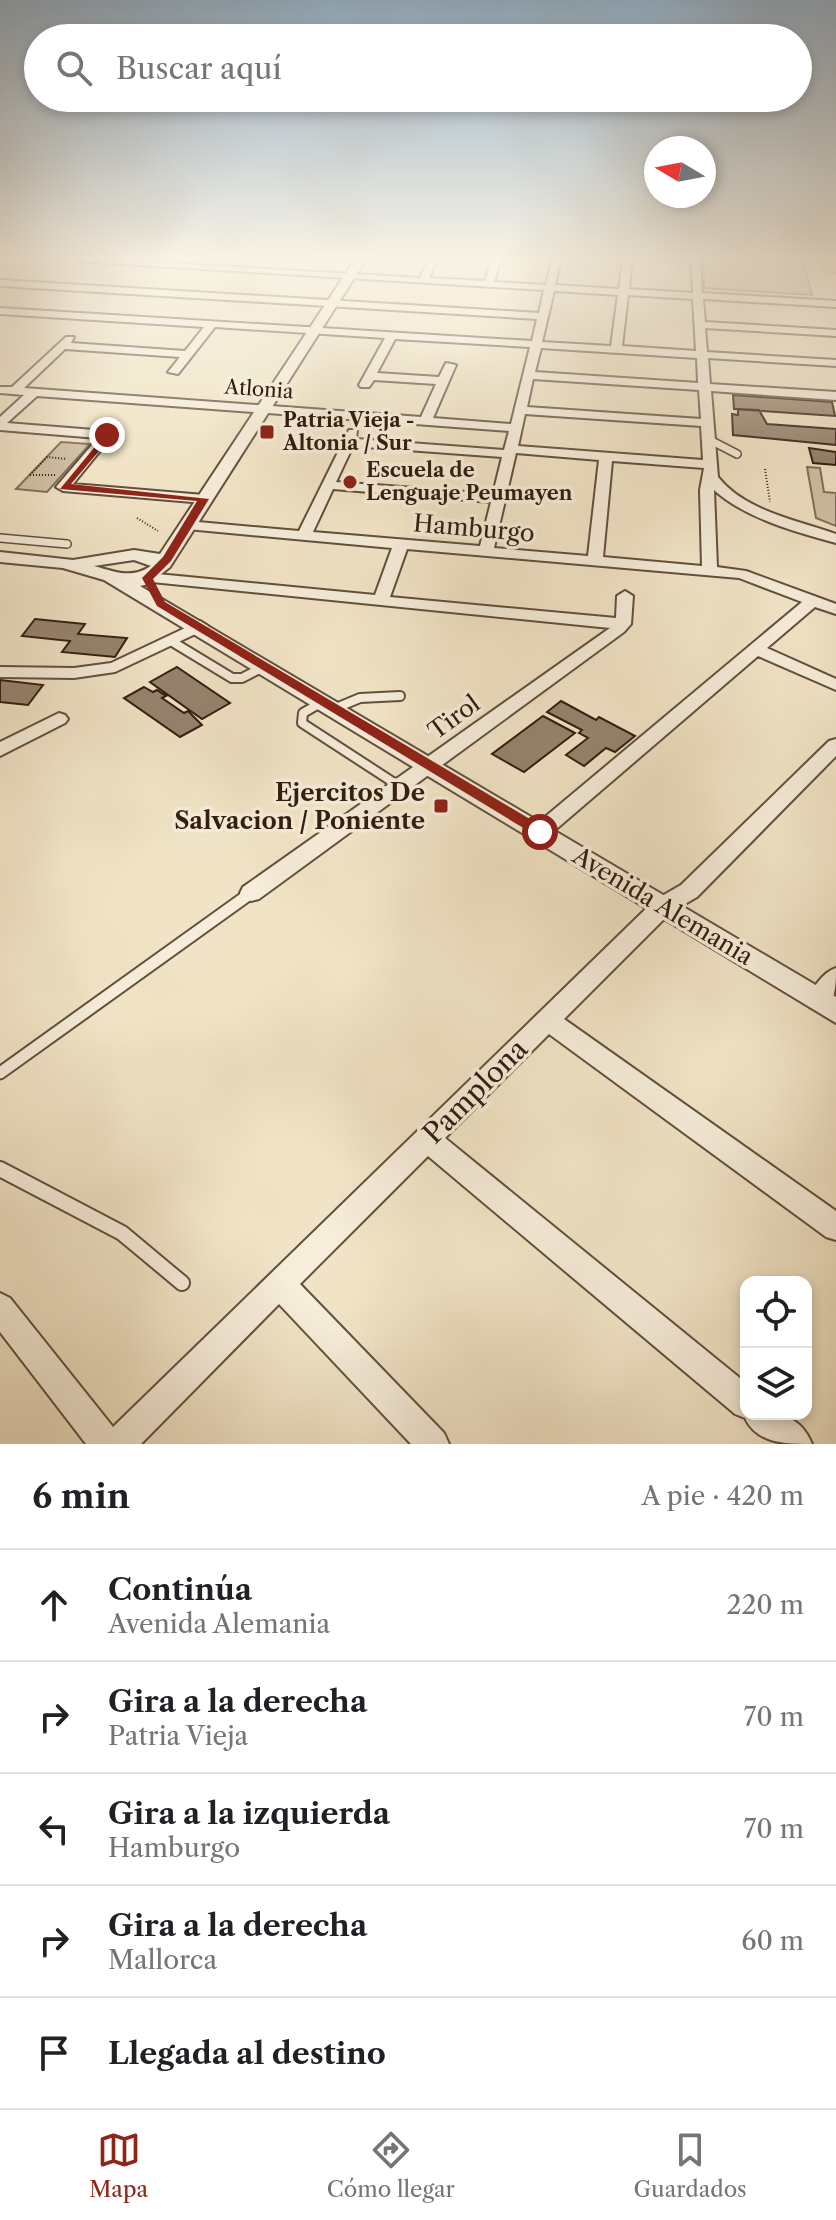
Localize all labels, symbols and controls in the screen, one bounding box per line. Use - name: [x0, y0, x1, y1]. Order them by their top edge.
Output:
- search box: [24, 24, 812, 112]
- icon: search: [52, 46, 96, 90]
- text: Buscar aquí: [116, 50, 282, 87]
- north arrow: [644, 136, 716, 208]
- street label: Atlonia: [223, 375, 295, 403]
- place label: Patria Vieja - Altonia / Sur: [282, 408, 414, 455]
- route end: [89, 417, 125, 453]
- marker: Patria Vieja - Altonia / Sur: [258, 423, 276, 441]
- place label: Escuela de Lenguaje Peumayen: [366, 458, 573, 505]
- marker: Escuela de Lenguaje Peumayen: [341, 473, 359, 491]
- street label: Hamburgo: [412, 508, 536, 548]
- street label: Tirol: [423, 689, 485, 745]
- place label: Ejercitos De Salvacion / Poniente: [174, 778, 425, 835]
- marker: Ejercitos De Salvacion / Poniente: [432, 797, 450, 815]
- route start: [522, 814, 558, 850]
- street label: Avenida Alemania: [567, 840, 759, 971]
- street label: Pamplona: [416, 1031, 535, 1150]
- map controls: [740, 1276, 812, 1420]
- button: locate: [740, 1276, 812, 1348]
- button: layers: [740, 1348, 812, 1420]
- text: 6 min: [32, 1475, 130, 1517]
- text: A pie · 420 m: [642, 1480, 804, 1512]
- text: Continúa: [108, 1571, 252, 1608]
- icon: ahead: [32, 1583, 76, 1627]
- text: 220 m: [726, 1589, 804, 1621]
- text: Avenida Alemania: [108, 1608, 330, 1640]
- text: Gira a la derecha: [108, 1683, 367, 1720]
- icon: right: [32, 1695, 76, 1739]
- text: 70 m: [744, 1701, 804, 1733]
- text: Patria Vieja: [108, 1720, 248, 1752]
- text: Gira a la izquierda: [108, 1795, 390, 1832]
- icon: left: [32, 1807, 76, 1851]
- text: 70 m: [744, 1813, 804, 1845]
- text: Hamburgo: [108, 1832, 240, 1864]
- text: Gira a la derecha: [108, 1907, 367, 1944]
- icon: right: [32, 1919, 76, 1963]
- text: 60 m: [741, 1925, 804, 1957]
- text: Mallorca: [108, 1944, 217, 1976]
- icon: arrive: [32, 2031, 76, 2075]
- text: Llegada al destino: [108, 2035, 386, 2072]
- tab: Mapa: [89, 2128, 148, 2203]
- tab: Cómo llegar: [327, 2128, 455, 2203]
- tab: Guardados: [633, 2128, 747, 2203]

